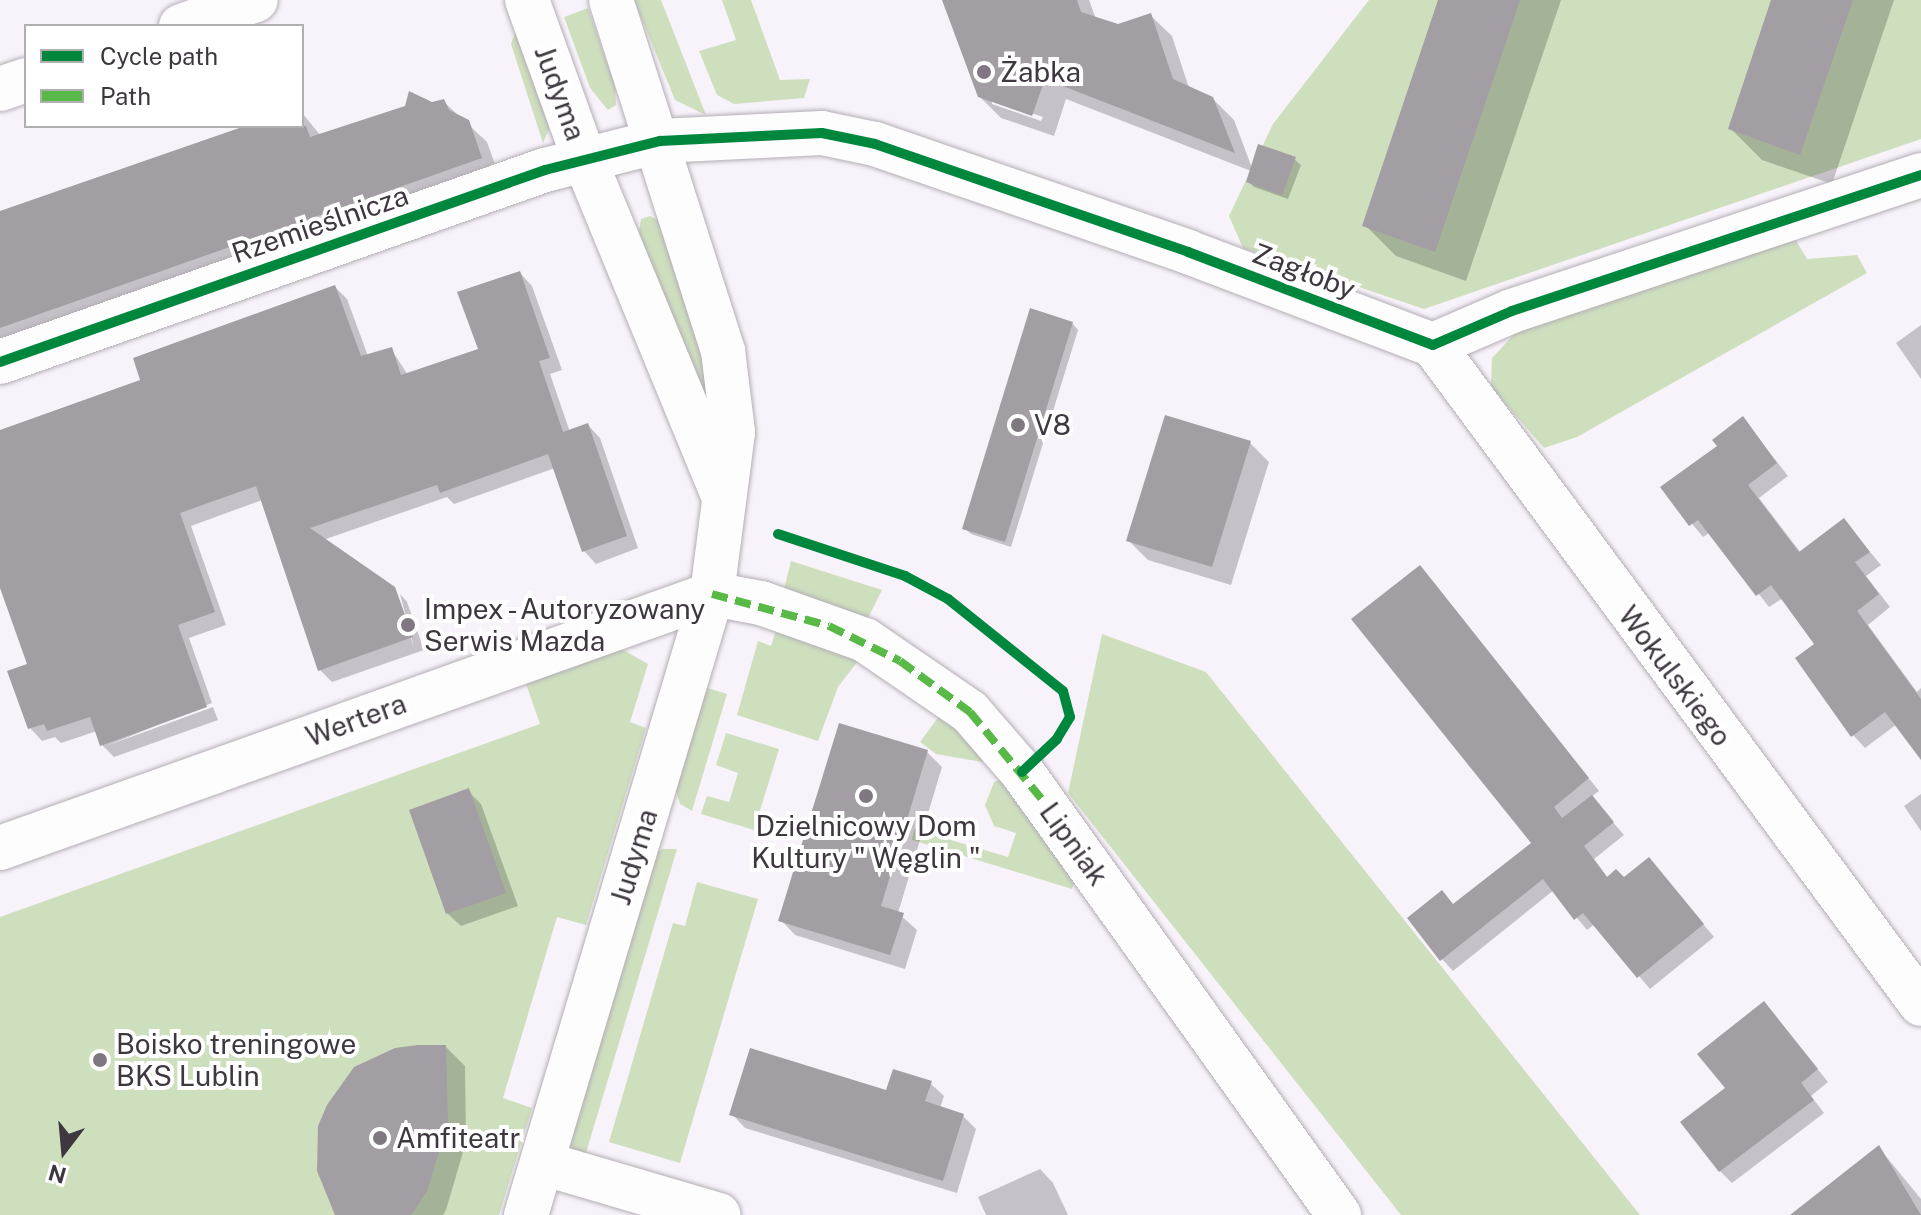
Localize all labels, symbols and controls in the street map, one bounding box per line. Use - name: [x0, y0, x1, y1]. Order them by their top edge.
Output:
- legend: [24, 24, 304, 128]
- street label: Judyma: [527, 41, 593, 145]
- text: Cycle path: [100, 42, 218, 70]
- place label: Żabka: [1000, 55, 1081, 89]
- marker: Żabka: [975, 63, 993, 81]
- text: Path: [100, 82, 151, 110]
- street label: Rzemieślnicza: [227, 178, 413, 270]
- street label: Zagłoby: [1248, 236, 1360, 306]
- place label: V8: [1034, 408, 1071, 442]
- marker: V8: [1009, 416, 1027, 434]
- place label: Impex - Autoryzowany Serwis Mazda: [424, 592, 713, 658]
- street label: Wokulskiego: [1611, 599, 1739, 753]
- marker: Impex - Autoryzowany Serwis Mazda: [399, 616, 417, 634]
- street label: Wertera: [301, 686, 411, 754]
- marker: Dzielnicowy Dom Kultury " Węglin ": [857, 787, 875, 805]
- street label: Lipniak: [1033, 796, 1115, 892]
- street label: Judyma: [604, 805, 664, 909]
- place label: Dzielnicowy Dom Kultury " Węglin ": [751, 809, 981, 875]
- place label: Boisko treningowe BKS Lublin: [116, 1027, 356, 1093]
- marker: Boisko treningowe BKS Lublin: [91, 1051, 109, 1069]
- north arrow: [24, 1111, 104, 1191]
- place label: Amfiteatr: [396, 1121, 520, 1155]
- marker: Amfiteatr: [371, 1129, 389, 1147]
- text: N: [46, 1159, 69, 1189]

